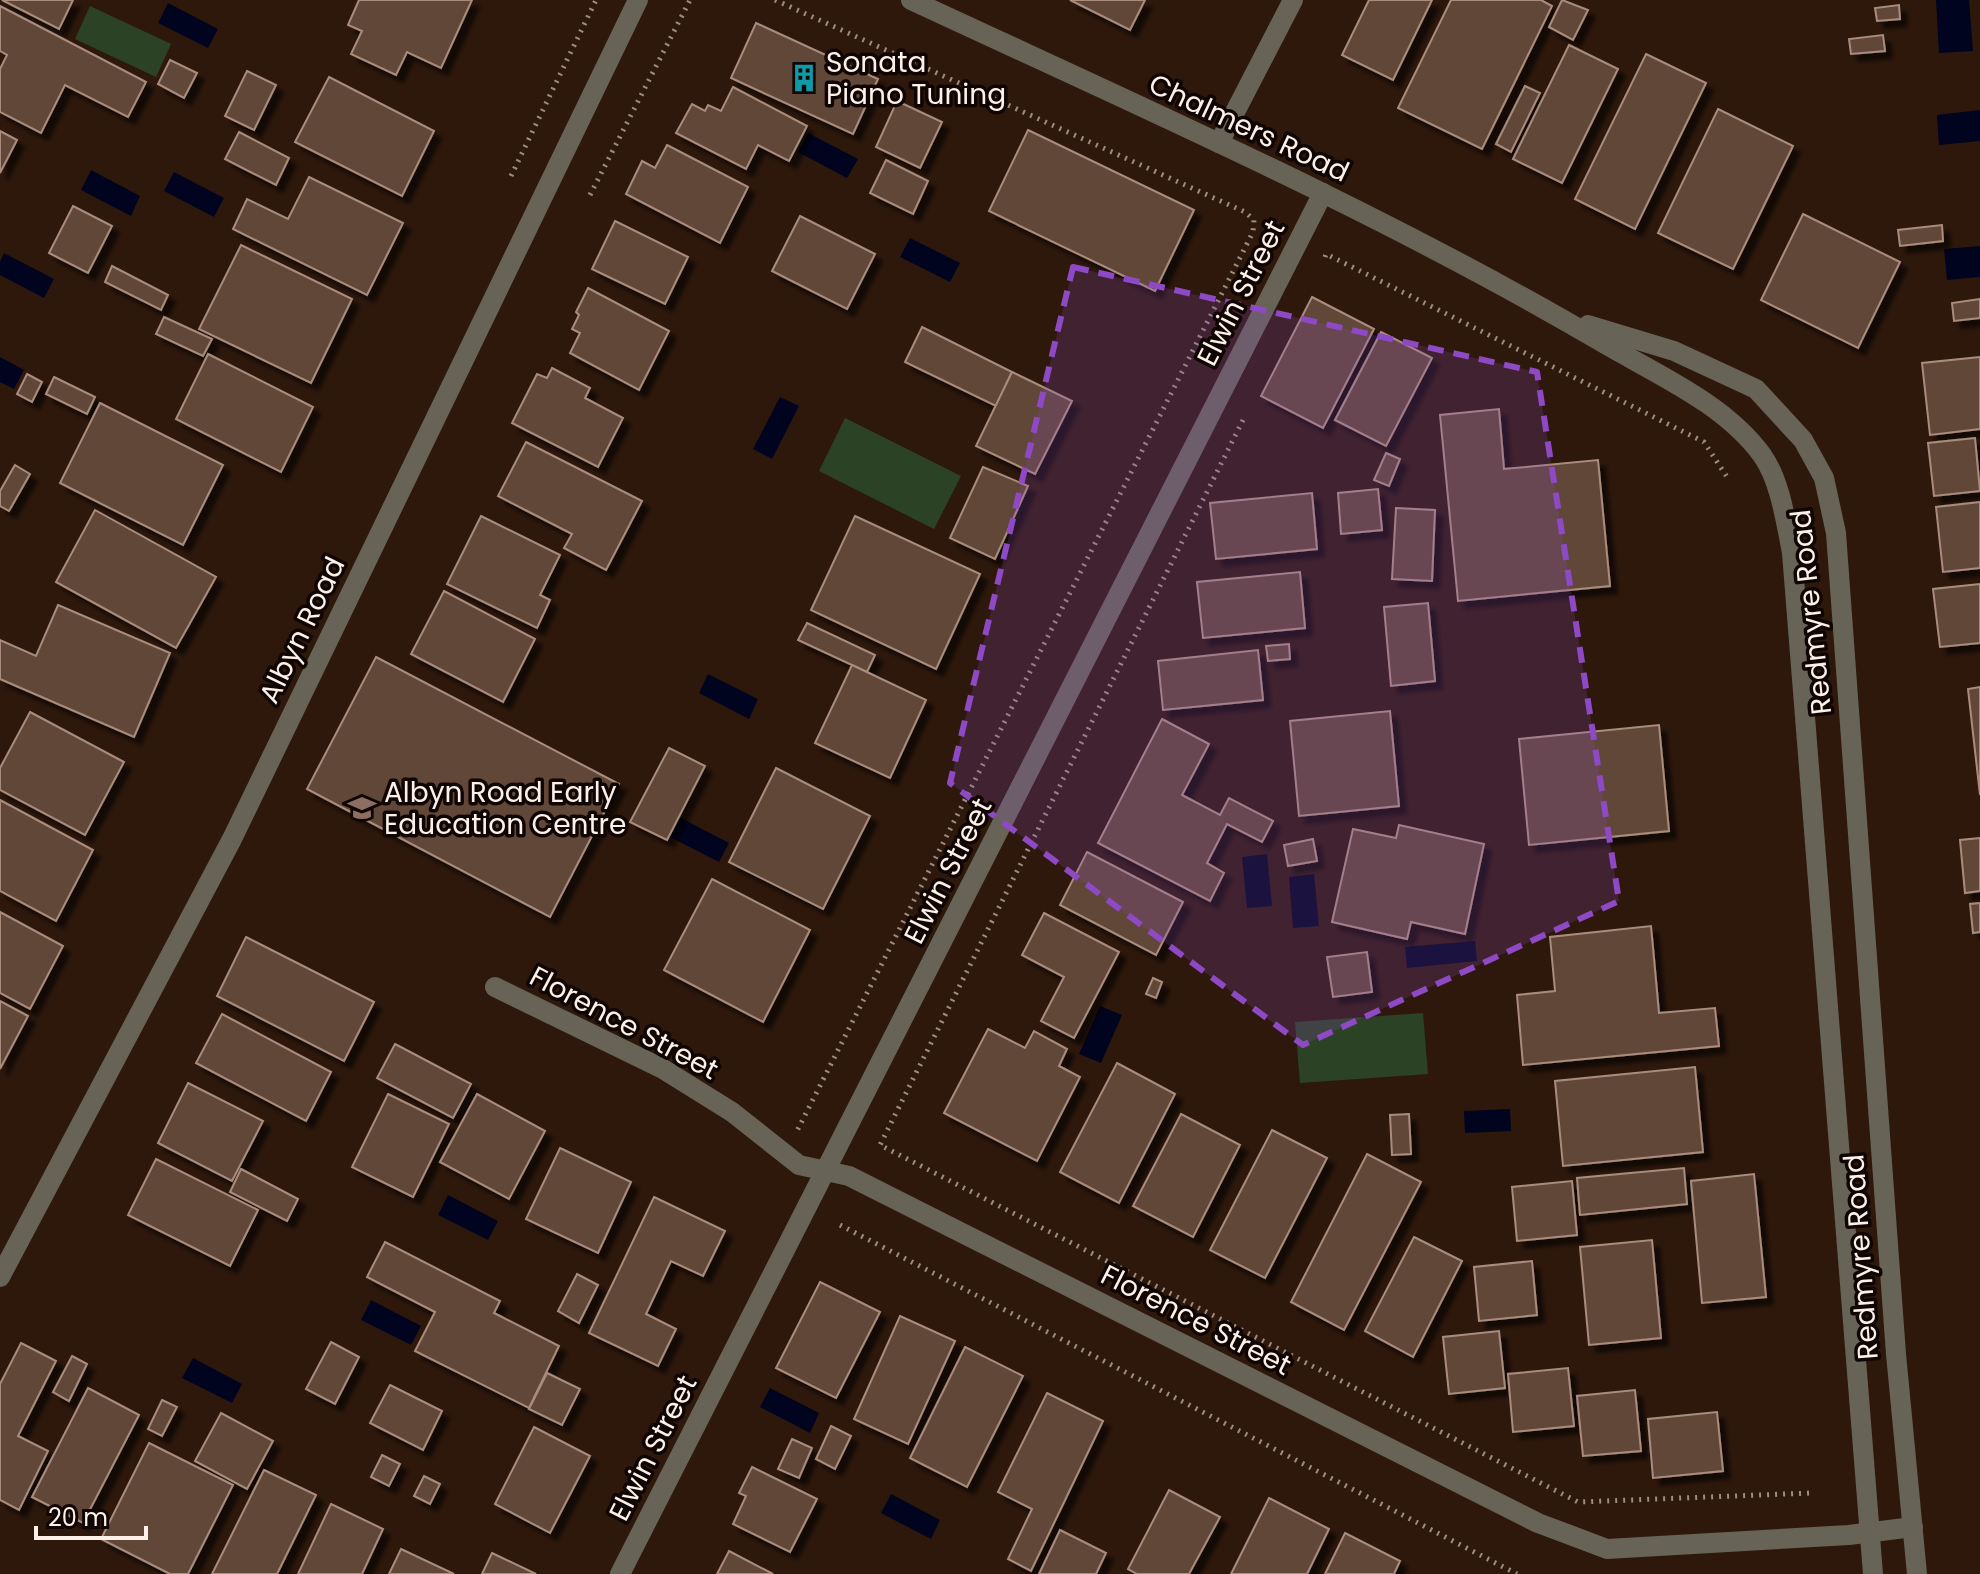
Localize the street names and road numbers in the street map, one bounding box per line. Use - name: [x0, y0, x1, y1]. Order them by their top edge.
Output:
- street label: Chalmers Road: [1142, 64, 1356, 192]
- street label: Elwin Street: [1188, 214, 1294, 372]
- street label: Redmyre Road: [1781, 508, 1841, 716]
- street label: Albyn Road: [250, 550, 354, 710]
- street label: Elwin Street: [895, 792, 1001, 950]
- street label: Florence Street: [523, 957, 725, 1089]
- street label: Redmyre Road: [1834, 1153, 1888, 1361]
- street label: Florence Street: [1094, 1255, 1298, 1385]
- street label: Elwin Street: [600, 1369, 706, 1527]

